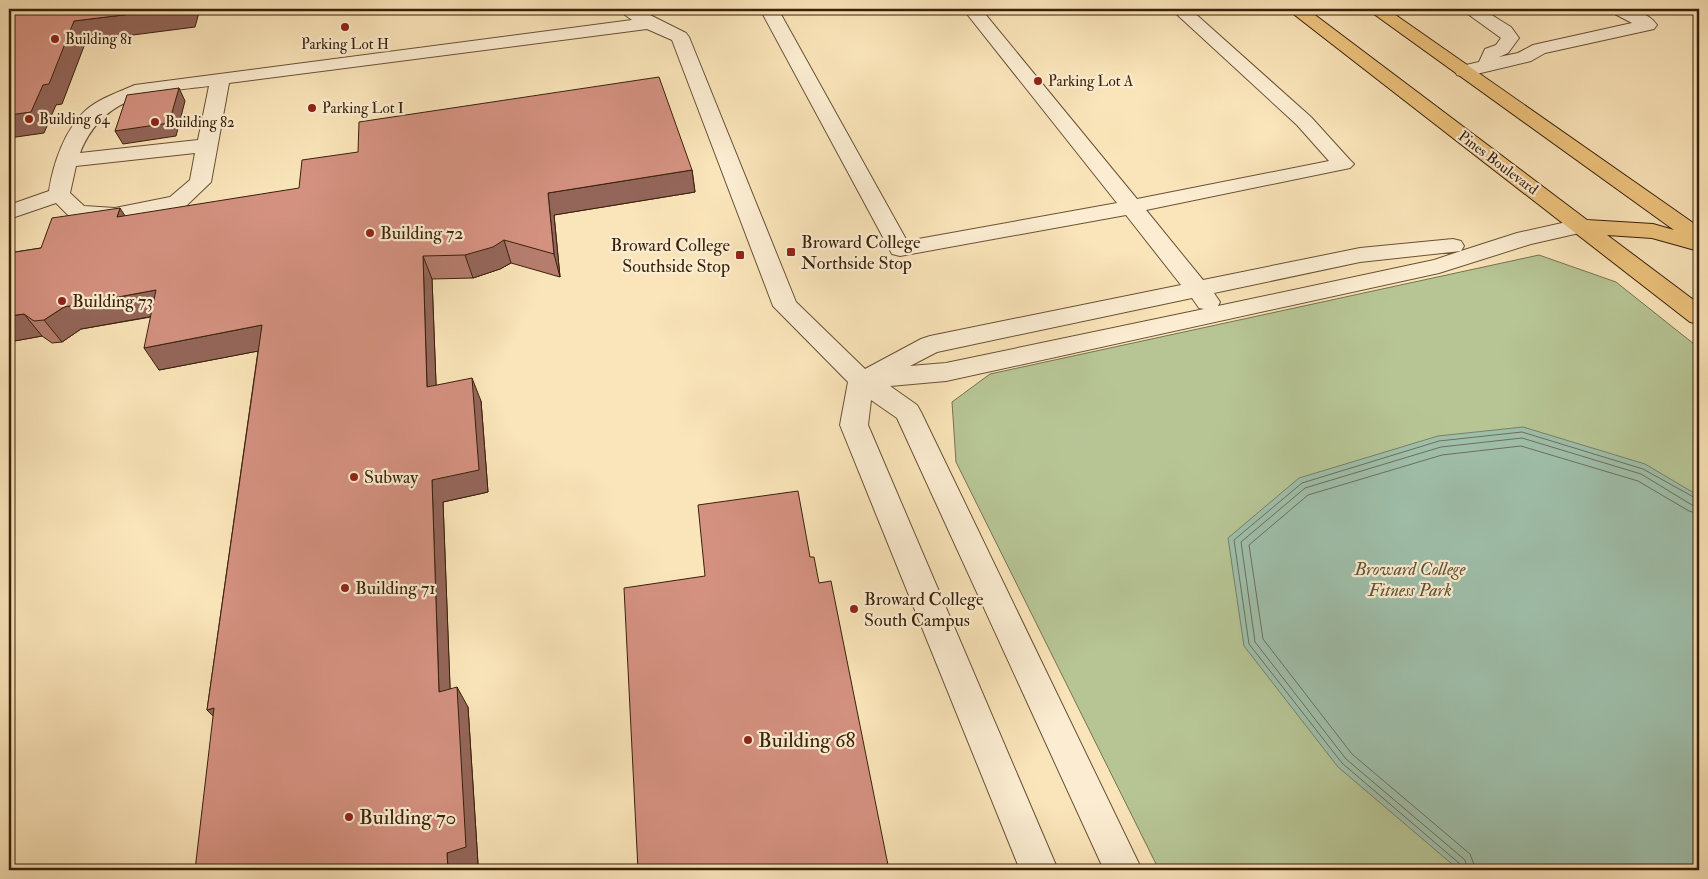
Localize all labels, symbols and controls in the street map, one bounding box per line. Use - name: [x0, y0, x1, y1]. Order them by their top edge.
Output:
- marker: Parking Lot H: [339, 21, 351, 33]
- place label: Building 81: [65, 30, 132, 49]
- marker: Building 81: [49, 33, 61, 45]
- place label: Parking Lot H: [301, 35, 389, 54]
- place label: Parking Lot A: [1048, 72, 1134, 91]
- marker: Parking Lot A: [1032, 75, 1044, 87]
- place label: Parking Lot I: [322, 99, 404, 118]
- marker: Parking Lot I: [306, 102, 318, 114]
- place label: Building 64: [39, 110, 111, 129]
- marker: Building 64: [23, 113, 35, 125]
- place label: Building 82: [165, 113, 235, 132]
- marker: Building 82: [149, 116, 161, 128]
- street label: Pines Boulevard: [1454, 127, 1542, 200]
- place label: Building 72: [380, 222, 463, 245]
- marker: Building 72: [364, 227, 376, 239]
- place label: Broward College Northside Stop: [801, 231, 921, 275]
- place label: Broward College Southside Stop: [611, 234, 730, 278]
- marker: Broward College Northside Stop: [785, 246, 797, 258]
- marker: Broward College Southside Stop: [734, 249, 746, 261]
- place label: Building 73: [72, 290, 153, 313]
- marker: Building 73: [56, 295, 68, 307]
- place label: Subway: [364, 466, 419, 489]
- marker: Subway: [348, 471, 360, 483]
- park label: Broward College Fitness Park: [1353, 558, 1467, 602]
- place label: Building 71: [355, 577, 436, 600]
- marker: Building 71: [339, 582, 351, 594]
- place label: Broward College South Campus: [864, 588, 984, 632]
- marker: Broward College South Campus: [848, 603, 860, 615]
- place label: Building 68: [758, 727, 856, 754]
- marker: Building 68: [742, 734, 754, 746]
- place label: Building 70: [359, 804, 456, 831]
- marker: Building 70: [343, 811, 355, 823]

